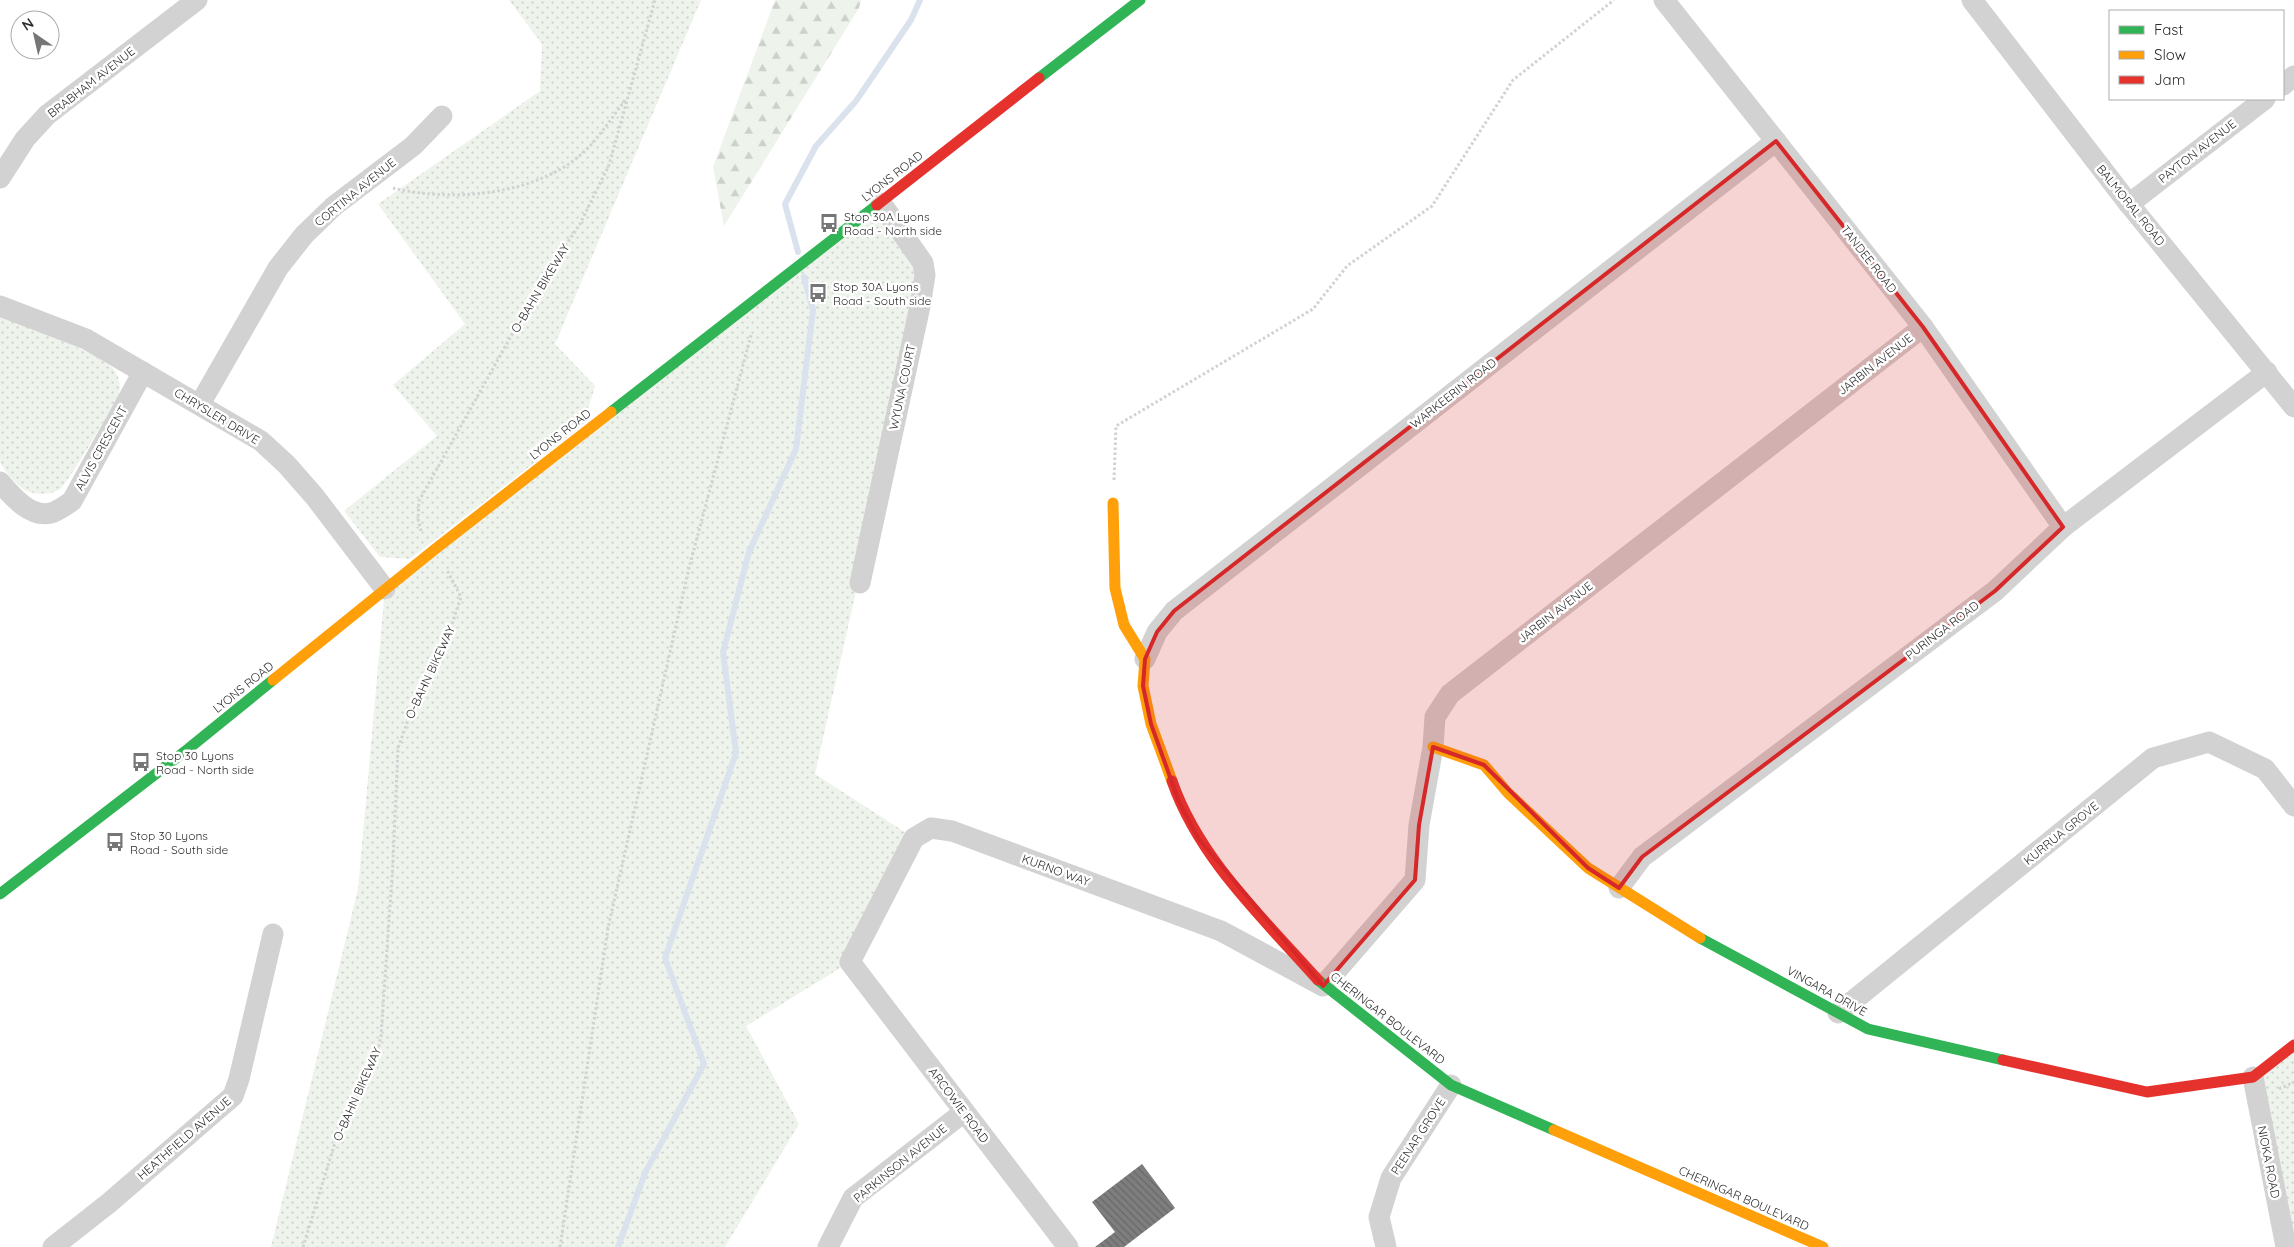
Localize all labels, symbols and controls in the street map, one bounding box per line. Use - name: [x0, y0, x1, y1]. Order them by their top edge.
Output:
- north arrow: [10, 10, 60, 60]
- legend: [2109, 10, 2284, 100]
- text: N: [18, 14, 37, 35]
- text: Fast: [2154, 20, 2183, 39]
- street label: BRABHAM AVENUE: [44, 43, 138, 121]
- text: Slow: [2154, 45, 2186, 64]
- text: Jam: [2154, 70, 2185, 89]
- street label: PAYTON AVENUE: [2155, 116, 2239, 186]
- street label: LYONS ROAD: [858, 147, 926, 205]
- street label: CORTINA AVENUE: [311, 154, 399, 229]
- street label: BALMORAL ROAD: [2094, 161, 2169, 249]
- place label: Stop 30A Lyons Road - North side: [844, 209, 942, 238]
- bus stop icon: Stop 30A Lyons Road - North side: [818, 212, 840, 234]
- street label: TANDEE ROAD: [1838, 222, 1900, 296]
- street label: O-BAHN BIKEWAY: [508, 241, 573, 335]
- place label: Stop 30A Lyons Road - South side: [833, 279, 931, 308]
- bus stop icon: Stop 30A Lyons Road - South side: [807, 282, 829, 304]
- street label: JARBIN AVENUE: [1835, 330, 1916, 398]
- street label: WYUNA COURT: [886, 343, 918, 431]
- street label: WARKEERIN ROAD: [1407, 354, 1499, 431]
- street label: CHRYSLER DRIVE: [172, 385, 262, 447]
- street label: ALVIS CRESCENT: [72, 403, 130, 493]
- street label: LYONS ROAD: [526, 405, 594, 463]
- street label: JARBIN AVENUE: [1515, 578, 1596, 646]
- street label: PURINGA ROAD: [1902, 597, 1982, 663]
- street label: O-BAHN BIKEWAY: [402, 623, 458, 721]
- street label: LYONS ROAD: [210, 658, 277, 716]
- place label: Stop 30 Lyons Road - North side: [156, 748, 254, 777]
- bus stop icon: Stop 30 Lyons Road - North side: [130, 751, 152, 773]
- street label: KURRUA GROVE: [2020, 798, 2102, 868]
- place label: Stop 30 Lyons Road - South side: [130, 828, 228, 857]
- bus stop icon: Stop 30 Lyons Road - South side: [104, 831, 126, 853]
- street label: KURNO WAY: [1020, 851, 1092, 889]
- street label: VINGARA DRIVE: [1784, 963, 1870, 1019]
- street label: CHERINGAR BOULEVARD: [1328, 969, 1449, 1068]
- street label: O-BAHN BIKEWAY: [330, 1045, 385, 1143]
- street label: ARCOWIE ROAD: [926, 1064, 993, 1146]
- street label: HEATHFIELD AVENUE: [134, 1093, 234, 1183]
- street label: PEENAR GROVE: [1388, 1095, 1449, 1177]
- street label: PARKINSON AVENUE: [850, 1121, 950, 1205]
- street label: NIOKA ROAD: [2255, 1124, 2283, 1200]
- street label: CHERINGAR BOULEVARD: [1676, 1162, 1812, 1234]

